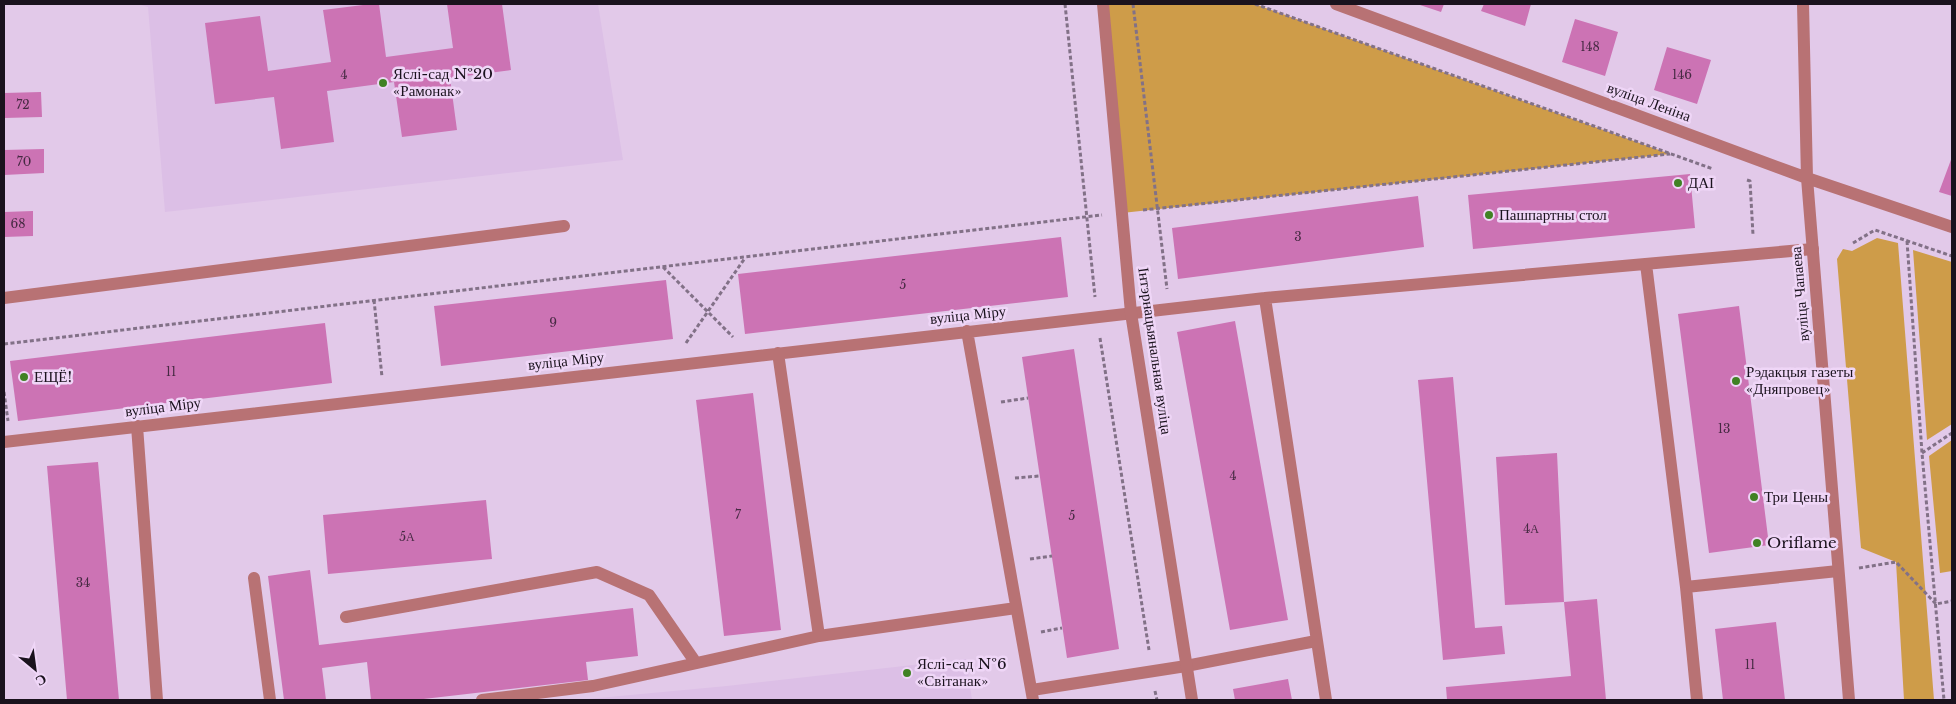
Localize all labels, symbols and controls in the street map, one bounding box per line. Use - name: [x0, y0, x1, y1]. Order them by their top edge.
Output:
- house number: 148: [1580, 39, 1600, 54]
- place label: Яслі-сад №20 «Рамонак»: [393, 64, 493, 100]
- house number: 4: [340, 67, 348, 82]
- house number: 146: [1672, 67, 1692, 82]
- marker: Яслі-сад №20 «Рамонак»: [377, 77, 389, 89]
- street label: вуліца Леніна: [1605, 78, 1694, 126]
- house number: 72: [16, 97, 30, 112]
- house number: 70: [17, 154, 31, 169]
- place label: ДАІ: [1688, 173, 1714, 192]
- marker: ДАІ: [1672, 177, 1684, 189]
- place label: Пашпартны стол: [1499, 205, 1607, 224]
- marker: Пашпартны стол: [1483, 209, 1495, 221]
- house number: 68: [11, 216, 26, 231]
- house number: 3: [1294, 229, 1302, 244]
- street label: вуліца Чапаева: [1786, 245, 1813, 342]
- street label: Інтэрнацыянальная вуліца: [1134, 266, 1177, 436]
- house number: 5: [900, 277, 907, 292]
- street label: вуліца Міру: [929, 301, 1007, 328]
- house number: 9: [549, 315, 557, 330]
- street label: вуліца Міру: [527, 347, 605, 374]
- place label: Рэдакцыя газеты «Дняпровец»: [1746, 362, 1853, 398]
- house number: 11: [166, 364, 176, 379]
- place label: ЕЩЁ!: [34, 367, 72, 386]
- marker: ЕЩЁ!: [18, 371, 30, 383]
- marker: Рэдакцыя газеты «Дняпровец»: [1730, 375, 1742, 387]
- street label: вуліца Міру: [124, 392, 202, 421]
- house number: 13: [1718, 421, 1730, 436]
- house number: 4: [1229, 468, 1237, 483]
- place label: Три Цены: [1764, 487, 1828, 506]
- marker: Три Цены: [1748, 491, 1760, 503]
- house number: 7: [735, 507, 742, 522]
- house number: 5: [1069, 508, 1076, 523]
- house number: 4А: [1523, 521, 1539, 536]
- house number: 5А: [399, 529, 415, 544]
- place label: Oriflame: [1767, 533, 1837, 552]
- marker: Oriflame: [1751, 537, 1763, 549]
- house number: 34: [76, 575, 90, 590]
- north arrow: [10, 644, 60, 694]
- place label: Яслі-сад №6 «Світанак»: [917, 654, 1007, 690]
- house number: 11: [1745, 657, 1755, 672]
- marker: Яслі-сад №6 «Світанак»: [901, 667, 913, 679]
- text: С: [33, 670, 50, 691]

